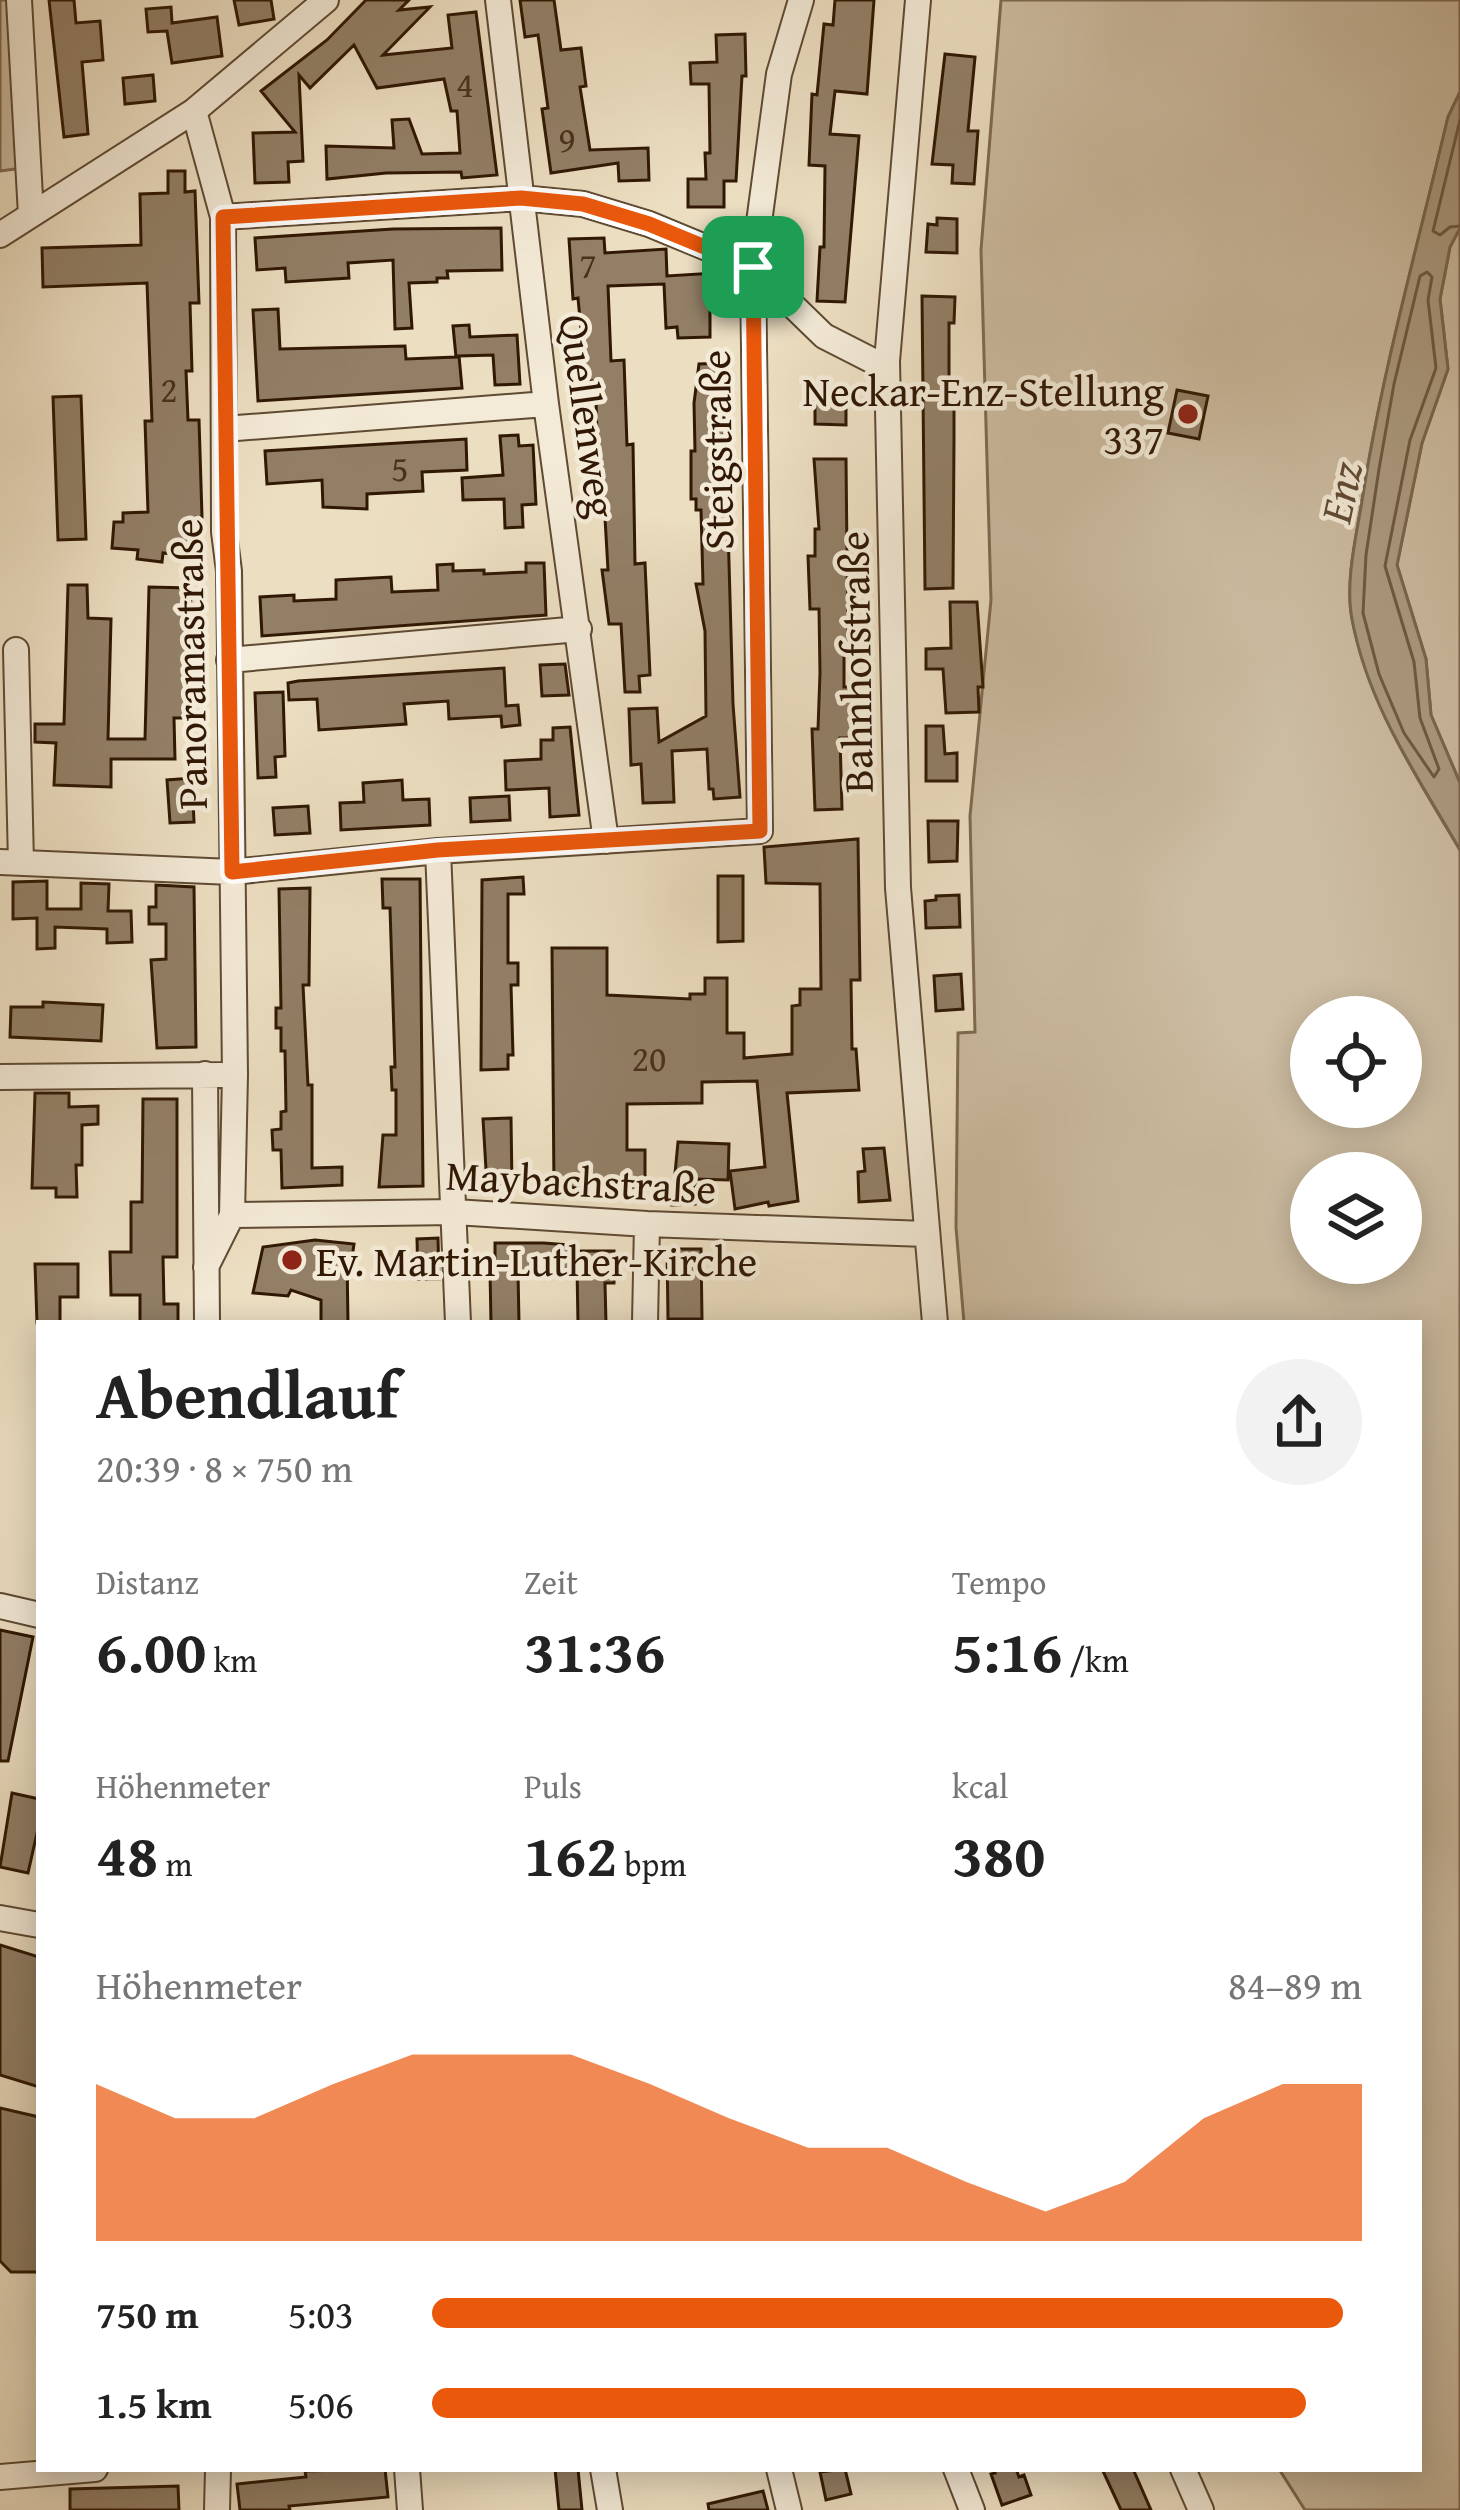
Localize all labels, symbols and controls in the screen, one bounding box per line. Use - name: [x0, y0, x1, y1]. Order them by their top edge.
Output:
- house number: 4: [456, 57, 474, 110]
- house number: 9: [558, 112, 576, 165]
- pin: [702, 216, 804, 318]
- icon: arrive: [720, 234, 786, 300]
- house number: 7: [579, 238, 597, 291]
- street label: Quellenweg: [545, 311, 633, 522]
- street label: Steigstraße: [684, 349, 748, 551]
- place label: Neckar-Enz-Stellung 337: [802, 360, 1164, 469]
- house number: 2: [160, 362, 178, 415]
- marker: Neckar-Enz-Stellung 337: [1175, 401, 1201, 427]
- house number: 5: [391, 441, 409, 494]
- water label: Enz: [1302, 454, 1378, 530]
- street label: Panoramastraße: [156, 518, 222, 810]
- street label: Bahnhofstraße: [822, 531, 888, 793]
- map controls: [1290, 996, 1422, 1284]
- button: locate: [1290, 996, 1422, 1128]
- house number: 20: [632, 1031, 666, 1084]
- street label: Maybachstraße: [444, 1143, 718, 1219]
- button: layers: [1290, 1152, 1422, 1284]
- place label: Ev. Martin-Luther-Kirche: [316, 1230, 757, 1291]
- marker: Ev. Martin-Luther-Kirche: [279, 1247, 305, 1273]
- text: Abendlauf: [96, 1345, 399, 1442]
- button: share: [1236, 1359, 1362, 1485]
- text: 20:39 · 8 × 750 m: [96, 1439, 353, 1496]
- text: Distanz: [96, 1558, 199, 1606]
- text: Zeit: [524, 1558, 578, 1606]
- text: Tempo: [952, 1558, 1046, 1606]
- text: 6.00: [96, 1606, 206, 1694]
- text: 31:36: [524, 1606, 665, 1694]
- text: 5:16: [952, 1606, 1062, 1694]
- text: km: [206, 1636, 257, 1684]
- text: /km: [1062, 1636, 1129, 1684]
- text: Höhenmeter: [96, 1762, 270, 1810]
- text: Puls: [524, 1762, 582, 1810]
- text: kcal: [952, 1762, 1008, 1810]
- text: 48: [96, 1810, 158, 1898]
- text: 162: [524, 1810, 617, 1898]
- text: 380: [952, 1810, 1045, 1898]
- text: m: [158, 1840, 192, 1888]
- text: bpm: [617, 1840, 686, 1888]
- text: Höhenmeter: [96, 1956, 302, 2013]
- text: 84–89 m: [1228, 1956, 1362, 2013]
- text: 750 m: [96, 2285, 199, 2342]
- text: 5:03: [288, 2285, 354, 2342]
- text: 1.5 km: [96, 2375, 212, 2432]
- text: 5:06: [288, 2375, 354, 2432]

